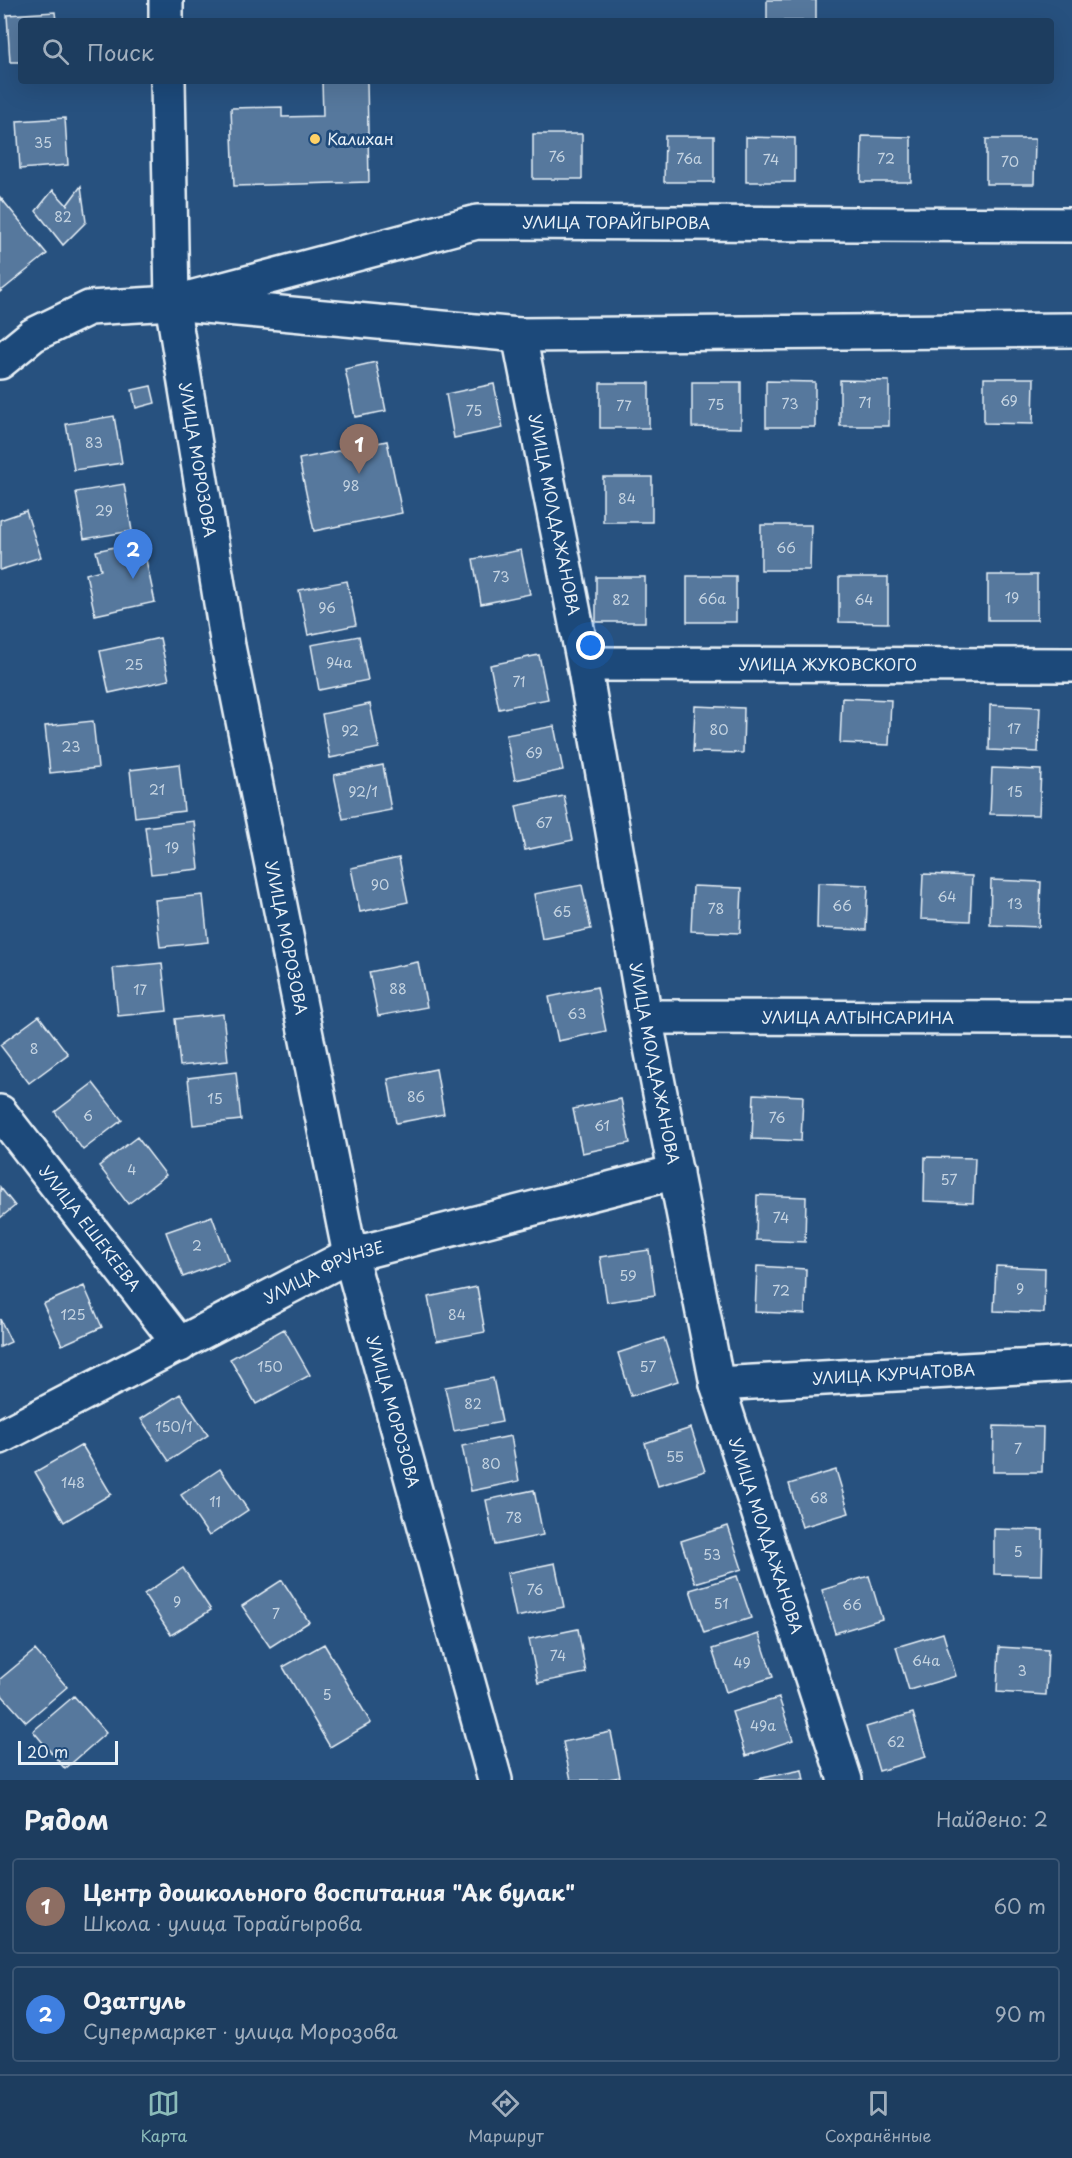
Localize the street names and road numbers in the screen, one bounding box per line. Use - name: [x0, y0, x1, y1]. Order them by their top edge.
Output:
- street label: УЛИЦА ТОРАЙГЫРОВА: [522, 209, 711, 234]
- street label: УЛИЦА МОРОЗОВА: [174, 380, 223, 539]
- street label: УЛИЦА МОЛДАЖАНОВА: [524, 412, 587, 618]
- street label: УЛИЦА ЖУКОВСКОГО: [739, 651, 917, 676]
- street label: УЛИЦА МОРОЗОВА: [260, 858, 315, 1017]
- street label: УЛИЦА МОЛДАЖАНОВА: [625, 961, 687, 1167]
- street label: УЛИЦА АЛТЫНСАРИНА: [762, 1004, 954, 1029]
- street label: УЛИЦА ЕШЕКЕЕВА: [34, 1160, 147, 1296]
- street label: УЛИЦА ФРУНЗЕ: [259, 1234, 386, 1309]
- street label: УЛИЦА МОРОЗОВА: [362, 1332, 427, 1490]
- street label: УЛИЦА КУРЧАТОВА: [812, 1356, 976, 1390]
- street label: УЛИЦА МОЛДАЖАНОВА: [724, 1434, 810, 1637]

